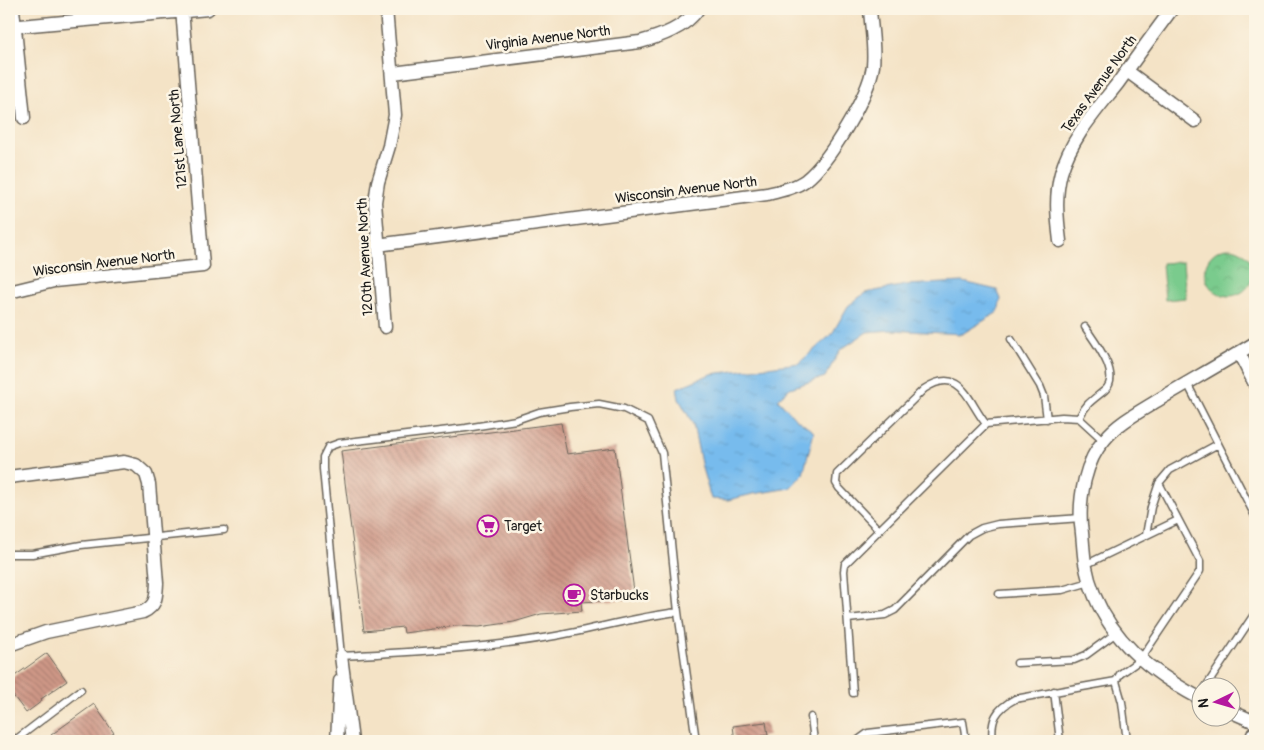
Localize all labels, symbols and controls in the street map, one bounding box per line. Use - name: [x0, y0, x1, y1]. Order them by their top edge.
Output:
- street label: Virginia Avenue North: [485, 22, 611, 54]
- street label: Texas Avenue North: [1058, 32, 1140, 136]
- street label: 121st Lane North: [165, 89, 191, 189]
- street label: Wisconsin Avenue North: [614, 173, 758, 207]
- street label: 120th Avenue North: [353, 197, 377, 317]
- street label: Wisconsin Avenue North: [32, 246, 176, 280]
- supermarket icon: Target: [476, 514, 500, 538]
- place label: Target: [504, 518, 542, 535]
- cafe icon: Starbucks: [562, 583, 586, 607]
- place label: Starbucks: [590, 587, 649, 604]
- north arrow: [1192, 678, 1242, 728]
- text: N: [1195, 698, 1212, 709]

